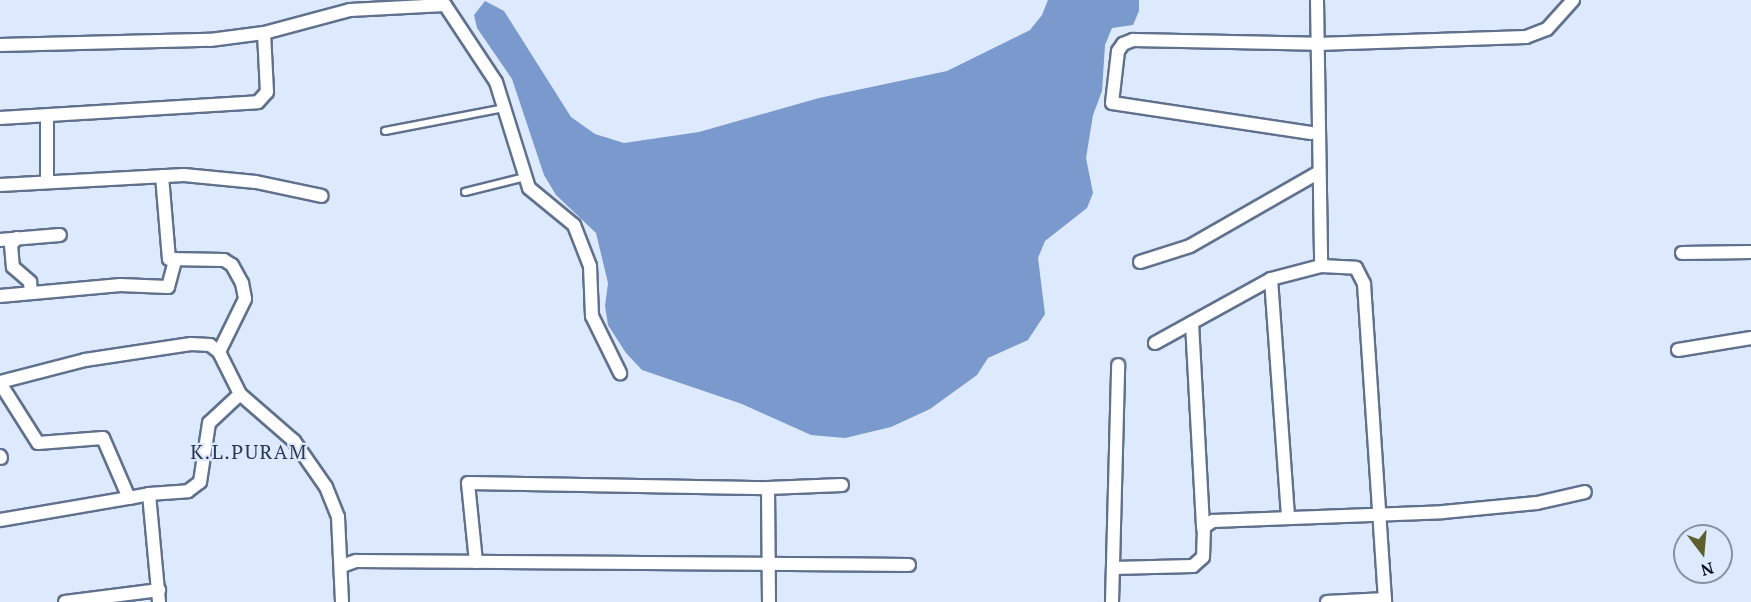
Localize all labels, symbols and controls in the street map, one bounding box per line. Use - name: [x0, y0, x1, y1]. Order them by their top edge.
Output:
- district label: K.L.PURAM: [190, 439, 308, 463]
- north arrow: [1673, 524, 1733, 584]
- text: N: [1699, 557, 1716, 582]

